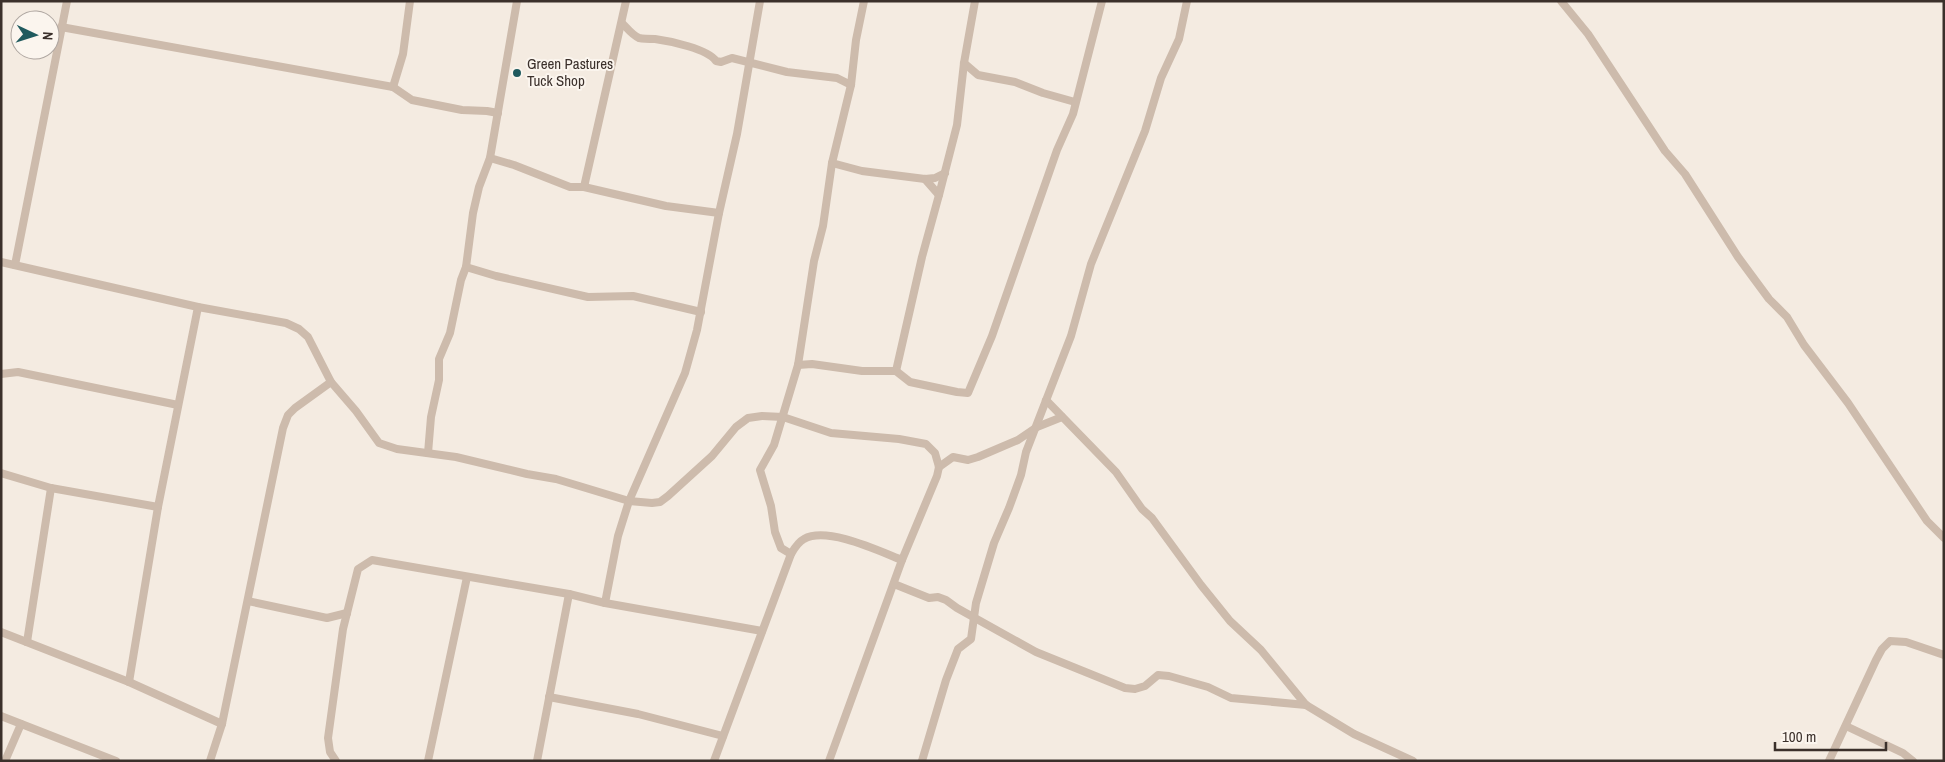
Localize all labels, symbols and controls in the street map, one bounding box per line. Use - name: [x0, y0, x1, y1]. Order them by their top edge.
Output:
- north arrow: [10, 10, 60, 60]
- text: N: [39, 31, 57, 41]
- place label: Green Pastures Tuck Shop: [527, 53, 613, 91]
- marker: Green Pastures Tuck Shop: [511, 67, 523, 79]
- scale bar: [1775, 720, 1886, 752]
- text: 100 m: [1782, 726, 1816, 747]

